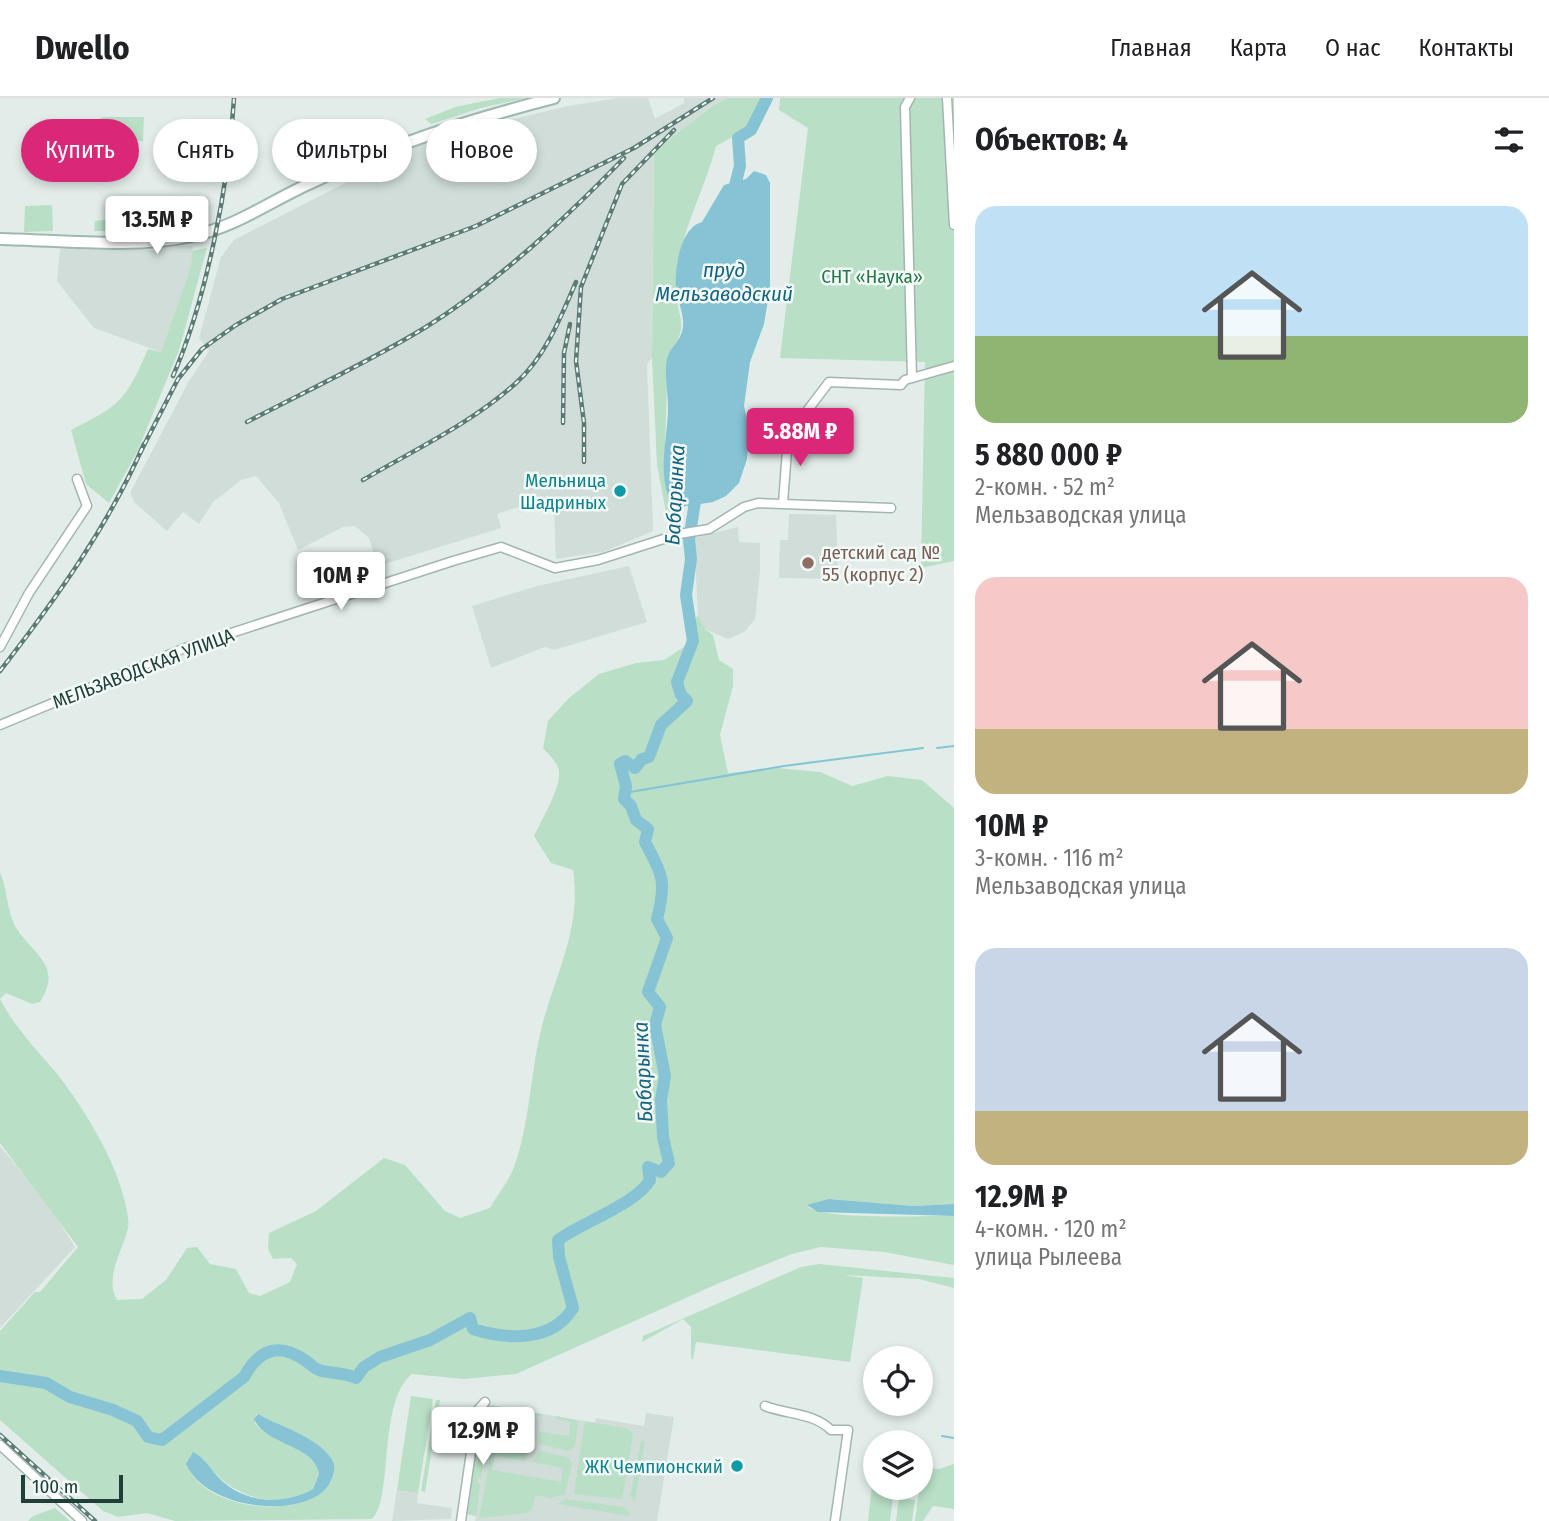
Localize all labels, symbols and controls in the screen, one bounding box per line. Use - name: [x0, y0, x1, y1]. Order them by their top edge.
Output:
- text: Dwello: [35, 28, 130, 68]
- text: Главная: [1110, 34, 1192, 62]
- text: Карта: [1230, 34, 1287, 62]
- text: О нас: [1325, 34, 1380, 62]
- text: Контакты: [1418, 34, 1514, 62]
- chip: Купить: [21, 119, 139, 182]
- chip: Снять: [153, 119, 258, 182]
- chip: Фильтры: [272, 119, 412, 182]
- chip: Новое: [426, 119, 537, 182]
- icon: filters: [1490, 121, 1528, 159]
- text: Объектов: 4: [975, 122, 1128, 158]
- pin: 13.5M ₽: [92, 197, 222, 256]
- text: 13.5M ₽: [121, 205, 193, 233]
- icon: home: [1189, 252, 1315, 378]
- water label: пруд Мельзаводский: [655, 257, 793, 307]
- park label: СНТ «Наука»: [821, 265, 923, 288]
- pin: 5.88M ₽: [735, 408, 865, 468]
- text: 5.88M ₽: [763, 417, 837, 445]
- text: 5 880 000 ₽: [975, 437, 1122, 473]
- water label: Бабарынка: [659, 444, 691, 546]
- place label: Мельница Шадриных: [520, 469, 607, 514]
- text: 2-комн. · 52 m²: [975, 473, 1115, 501]
- marker: Мельница Шадриных: [612, 483, 628, 499]
- text: Мельзаводская улица: [975, 501, 1187, 529]
- place label: детский сад № 55 (корпус 2): [822, 541, 940, 586]
- pin: 10M ₽: [292, 552, 390, 612]
- marker: детский сад № 55 (корпус 2): [800, 555, 816, 571]
- text: 10M ₽: [313, 561, 369, 589]
- street label: МЕЛЬЗАВОДСКАЯ УЛИЦА: [49, 623, 237, 714]
- icon: home: [1189, 623, 1315, 749]
- text: 10M ₽: [975, 808, 1048, 844]
- text: 3-комн. · 116 m²: [975, 844, 1124, 872]
- text: Мельзаводская улица: [975, 872, 1187, 900]
- icon: home: [1189, 994, 1315, 1120]
- water label: Бабарынка: [627, 1021, 659, 1123]
- text: 12.9M ₽: [975, 1179, 1067, 1215]
- text: 4-комн. · 120 m²: [975, 1215, 1127, 1243]
- text: улица Рылеева: [975, 1243, 1122, 1271]
- map controls: [863, 1346, 933, 1500]
- button: locate: [863, 1346, 933, 1416]
- pin: 12.9M ₽: [418, 1408, 548, 1467]
- text: 12.9M ₽: [448, 1416, 518, 1444]
- button: layers: [863, 1430, 933, 1500]
- place label: ЖК Чемпионский: [585, 1455, 723, 1478]
- marker: ЖК Чемпионский: [729, 1458, 745, 1474]
- scale bar: [21, 1472, 122, 1504]
- text: 100 m: [32, 1475, 78, 1498]

